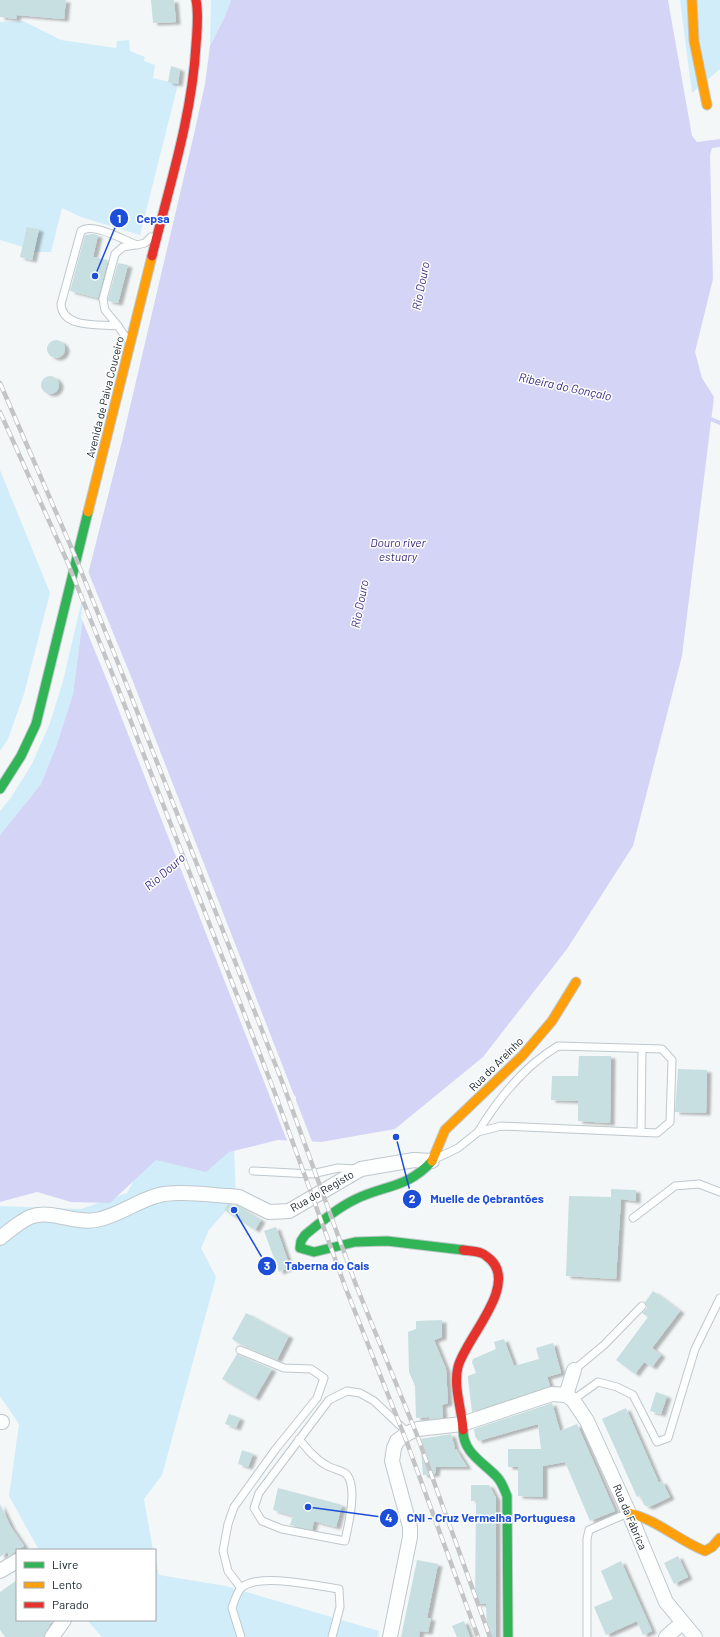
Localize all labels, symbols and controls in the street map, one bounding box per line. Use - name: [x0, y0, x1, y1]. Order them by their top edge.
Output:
- callout: Cepsa: [109, 206, 178, 230]
- text: 1: [117, 211, 121, 225]
- text: Cepsa: [136, 211, 170, 225]
- water label: Rio Douro: [408, 260, 432, 311]
- street label: Avenida de Paiva Couceiro: [83, 335, 126, 459]
- water label: Ribeira do Gonçalo: [518, 369, 613, 403]
- water label: Douro river estuary: [370, 535, 427, 563]
- water label: Rio Douro: [347, 578, 371, 629]
- water label: Rio Douro: [141, 850, 187, 893]
- street label: Rua do Areínho: [466, 1034, 525, 1093]
- street label: Rua do Registo: [288, 1167, 356, 1214]
- callout: Muelle de Qebrantões: [402, 1187, 552, 1211]
- text: 2: [409, 1191, 416, 1205]
- text: Muelle de Qebrantões: [430, 1191, 544, 1205]
- callout: Taberna do Cais: [257, 1254, 378, 1278]
- text: 3: [264, 1258, 270, 1272]
- text: Taberna do Cais: [285, 1258, 369, 1272]
- street label: Rua da Fábrica: [611, 1482, 650, 1552]
- callout: CNI - Cruz Vermelha Portuguesa: [379, 1506, 583, 1530]
- text: 4: [385, 1510, 393, 1524]
- text: CNI - Cruz Vermelha Portuguesa: [407, 1510, 575, 1524]
- legend: [16, 1549, 156, 1621]
- text: Livre: [52, 1557, 78, 1571]
- text: Lento: [52, 1577, 82, 1591]
- text: Parado: [52, 1597, 89, 1611]

